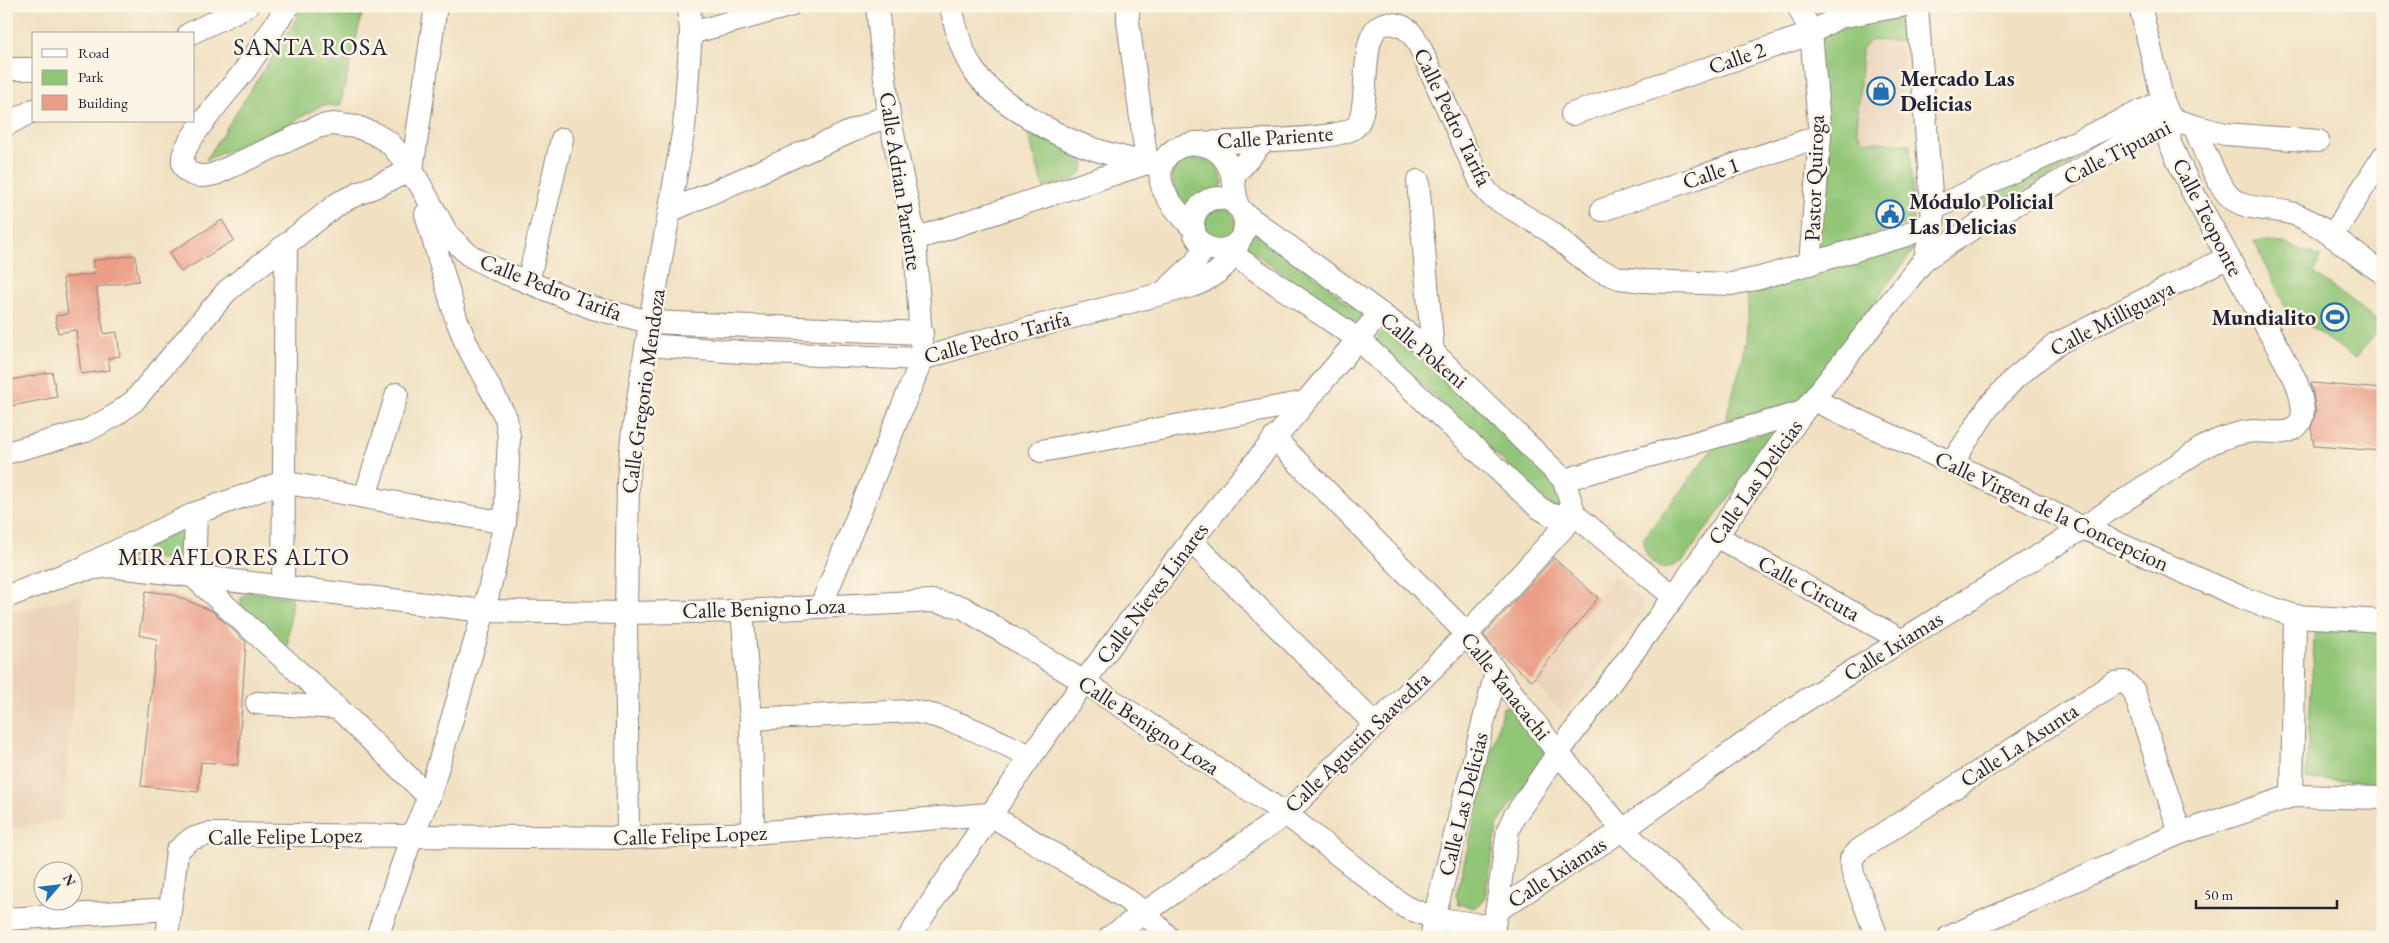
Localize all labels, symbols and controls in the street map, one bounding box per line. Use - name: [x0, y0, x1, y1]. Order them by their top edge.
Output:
- district label: SANTA ROSA: [233, 31, 389, 62]
- legend: [32, 32, 195, 122]
- street label: Calle 2: [1705, 35, 1770, 81]
- text: Road: [78, 43, 110, 62]
- street label: Calle Pedro Tarifa: [1407, 43, 1499, 191]
- place label: Mercado Las Delicias: [1900, 64, 2015, 118]
- text: Park: [78, 67, 105, 86]
- shop icon: Mercado Las Delicias: [1866, 76, 1896, 106]
- street label: Calle Adrian Pariente: [873, 90, 929, 273]
- text: Building: [78, 93, 128, 112]
- street label: Calle Tipuani: [2058, 113, 2176, 191]
- street label: Pastor Quiroga: [1797, 114, 1831, 242]
- street label: Calle Pariente: [1216, 118, 1334, 156]
- street label: Calle 1: [1679, 150, 1743, 196]
- street label: Calle Teoponte: [2166, 153, 2250, 281]
- place label: Módulo Policial Las Delicias: [1909, 187, 2054, 241]
- public building icon: Módulo Policial Las Delicias: [1875, 199, 1905, 229]
- street label: Calle Pedro Tarifa: [476, 247, 627, 328]
- street label: Calle Milliguaya: [2045, 273, 2179, 363]
- street label: Calle Gregorio Mendoza: [614, 286, 672, 495]
- sports icon: Mundialito: [2320, 302, 2350, 332]
- street label: Calle Pedro Tarifa: [921, 303, 1074, 370]
- place label: Mundialito: [2211, 303, 2316, 332]
- street label: Calle Pokeni: [1374, 305, 1474, 395]
- street label: Calle Las Delicias: [1701, 413, 1809, 551]
- street label: Calle Virgen de la Concepcion: [1930, 444, 2174, 578]
- street label: Calle Nieves Linares: [1089, 516, 1215, 670]
- district label: MIRAFLORES ALTO: [118, 541, 350, 572]
- street label: Calle Circuta: [1753, 548, 1865, 628]
- street label: Calle Benigno Loza: [682, 591, 846, 625]
- street label: Calle Ixiamas: [1838, 604, 1948, 688]
- street label: Calle Yanacachi: [1454, 626, 1558, 746]
- street label: Calle Agustin Saavedra: [1278, 665, 1436, 819]
- street label: Calle Benigno Loza: [1073, 668, 1226, 782]
- street label: Calle La Asunta: [1954, 696, 2084, 794]
- street label: Calle Las Delicias: [1431, 729, 1495, 879]
- street label: Calle Felipe Lopez: [612, 818, 768, 852]
- street label: Calle Felipe Lopez: [208, 820, 363, 852]
- street label: Calle Ixiamas: [1502, 829, 1612, 915]
- north arrow: [32, 860, 82, 910]
- text: N: [59, 871, 80, 890]
- scale bar: [2196, 878, 2338, 910]
- text: 50 m: [2204, 885, 2233, 904]

